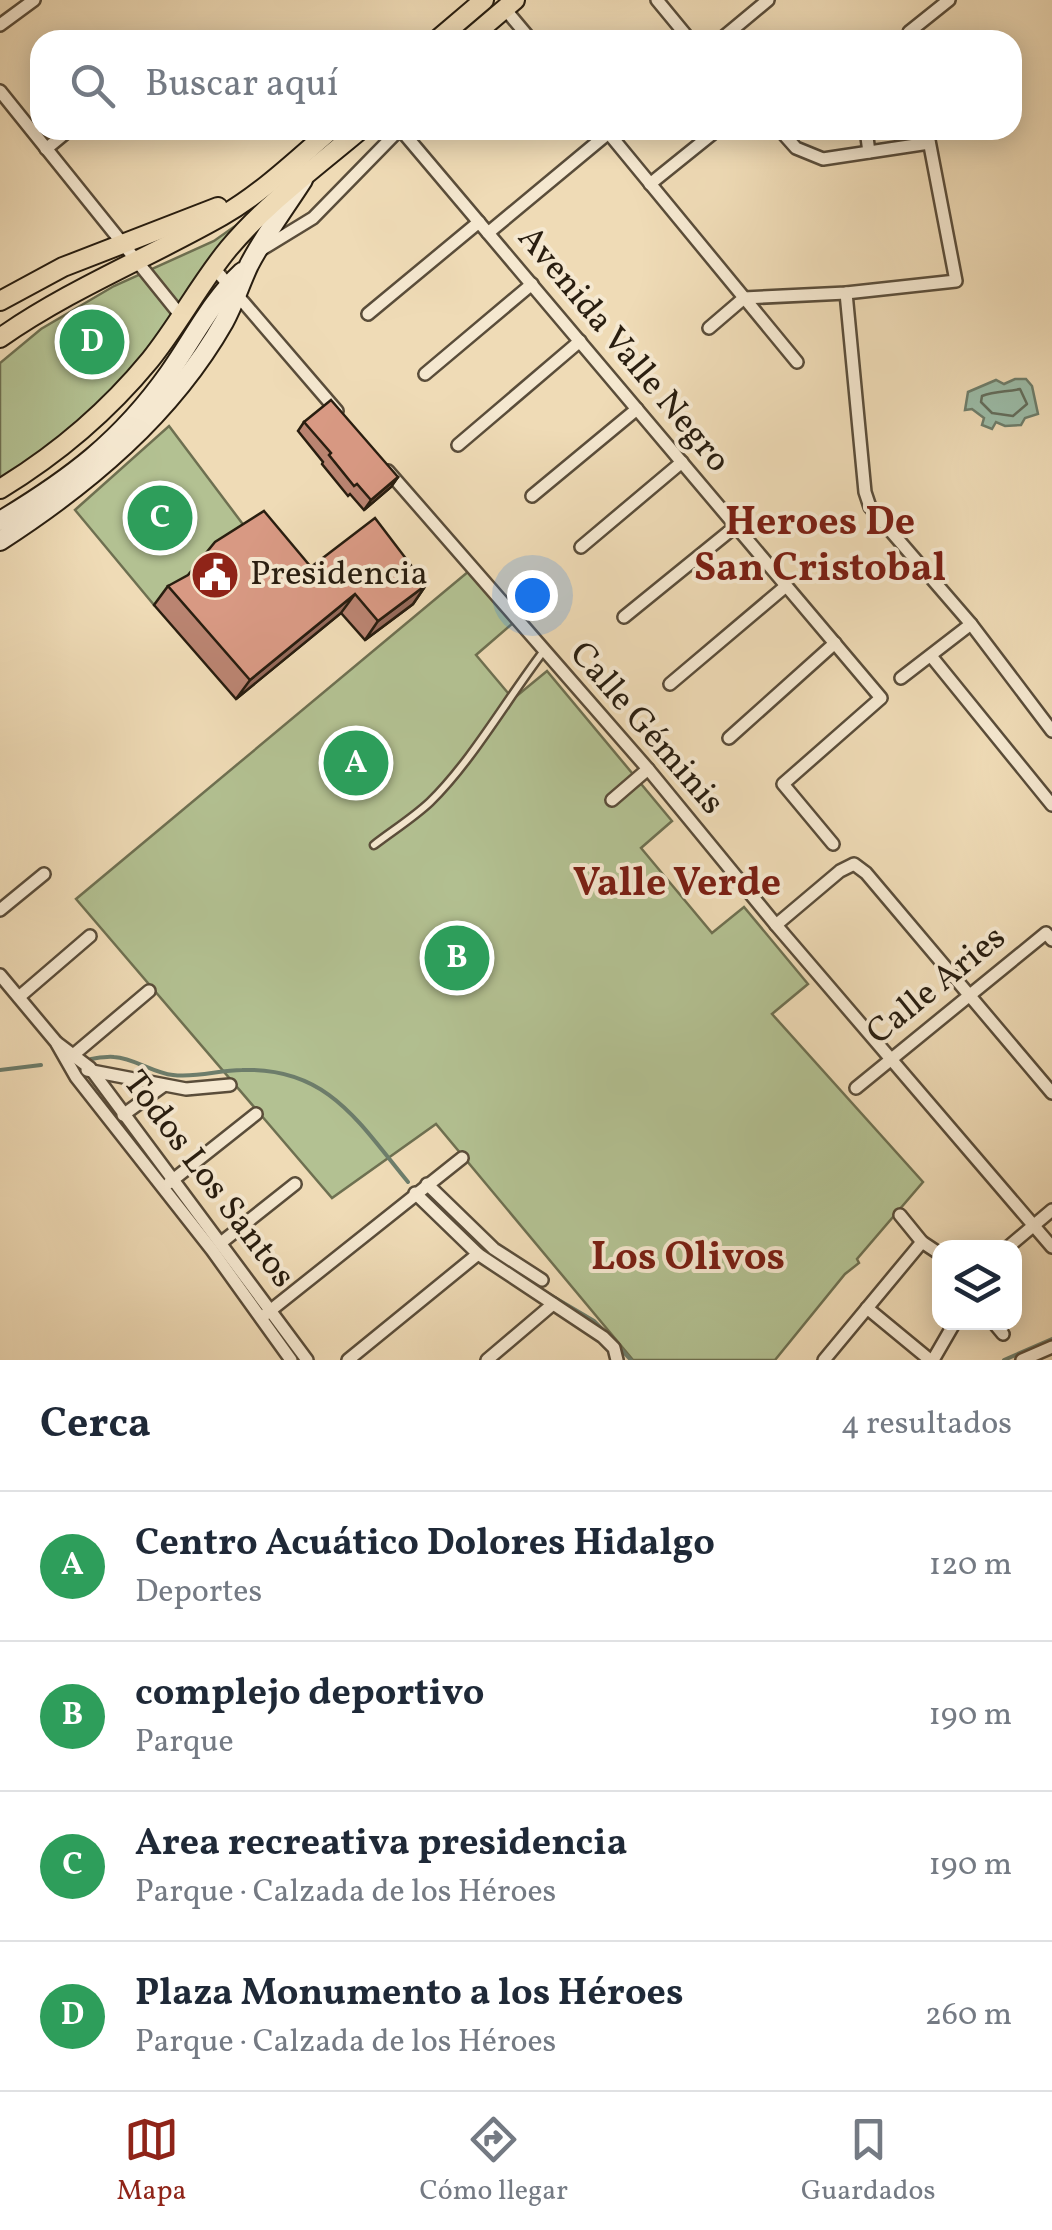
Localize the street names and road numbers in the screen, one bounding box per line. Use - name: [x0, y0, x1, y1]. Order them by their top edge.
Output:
- street label: Avenida Valle Negro: [506, 216, 740, 484]
- street label: Calle Géminis: [557, 632, 735, 826]
- street label: Calle Aries: [857, 915, 1017, 1057]
- street label: Todos Los Santos: [110, 1062, 306, 1298]

